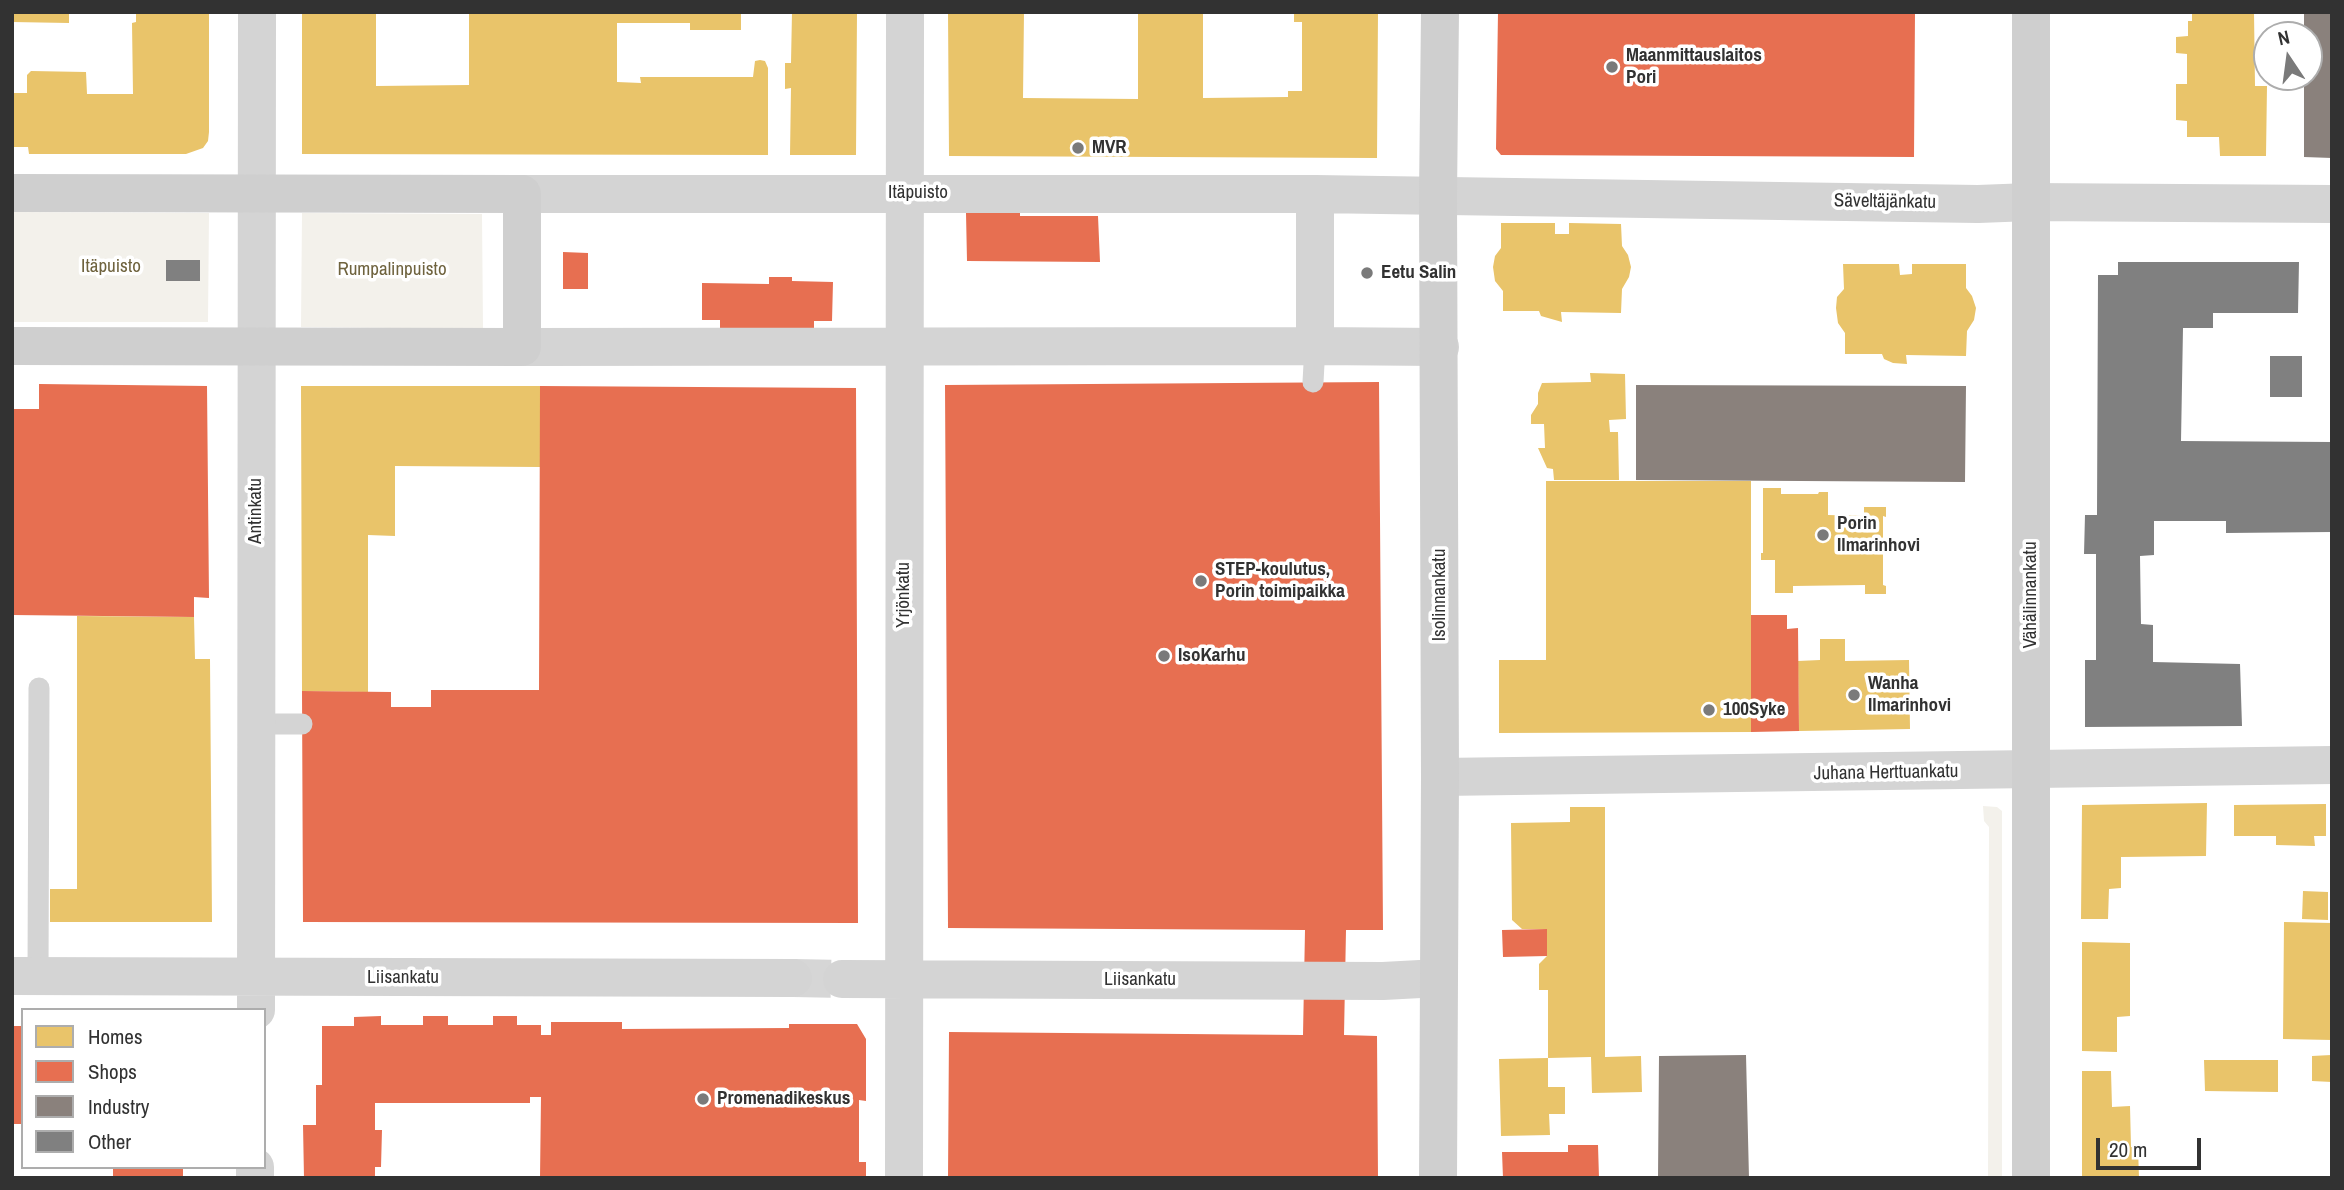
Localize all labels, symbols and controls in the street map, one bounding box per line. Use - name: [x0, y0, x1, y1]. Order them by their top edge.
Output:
- north arrow: [2253, 21, 2323, 91]
- text: N: [2275, 24, 2292, 51]
- place label: Maanmittauslaitos Pori: [1626, 45, 1762, 89]
- marker: Maanmittauslaitos Pori: [1604, 59, 1620, 75]
- place label: MVR: [1092, 137, 1127, 159]
- marker: MVR: [1070, 140, 1086, 156]
- street label: Itäpuisto: [888, 182, 948, 204]
- street label: Säveltäjänkatu: [1834, 190, 1936, 214]
- park label: Itäpuisto: [81, 256, 141, 278]
- park label: Rumpalinpuisto: [337, 259, 447, 281]
- place label: Eetu Salin: [1381, 262, 1456, 284]
- marker: Eetu Salin: [1359, 265, 1375, 281]
- street label: Antinkatu: [245, 478, 267, 544]
- place label: Porin Ilmarinhovi: [1837, 513, 1920, 557]
- marker: Porin Ilmarinhovi: [1815, 527, 1831, 543]
- street label: Vähälinnankatu: [2020, 541, 2042, 649]
- street label: Isolinnankatu: [1429, 549, 1451, 641]
- place label: STEP-koulutus, Porin toimipaikka: [1215, 559, 1345, 603]
- street label: Yrjönkatu: [893, 562, 915, 628]
- marker: STEP-koulutus, Porin toimipaikka: [1193, 573, 1209, 589]
- place label: IsoKarhu: [1178, 645, 1246, 667]
- marker: IsoKarhu: [1156, 648, 1172, 664]
- place label: Wanha Ilmarinhovi: [1868, 673, 1951, 717]
- marker: Wanha Ilmarinhovi: [1846, 687, 1862, 703]
- place label: 100Syke: [1723, 699, 1785, 721]
- marker: 100Syke: [1701, 702, 1717, 718]
- street label: Juhana Herttuankatu: [1813, 760, 1959, 786]
- street label: Liisankatu: [367, 967, 439, 989]
- street label: Liisankatu: [1104, 969, 1176, 991]
- legend: [21, 1008, 266, 1169]
- text: Homes: [88, 1022, 143, 1051]
- text: Shops: [88, 1057, 137, 1086]
- place label: Promenadikeskus: [717, 1088, 850, 1110]
- marker: Promenadikeskus: [695, 1091, 711, 1107]
- text: Industry: [88, 1092, 149, 1121]
- scale bar: [2099, 1124, 2204, 1168]
- text: Other: [88, 1127, 131, 1156]
- text: 20 m: [2109, 1135, 2147, 1164]

